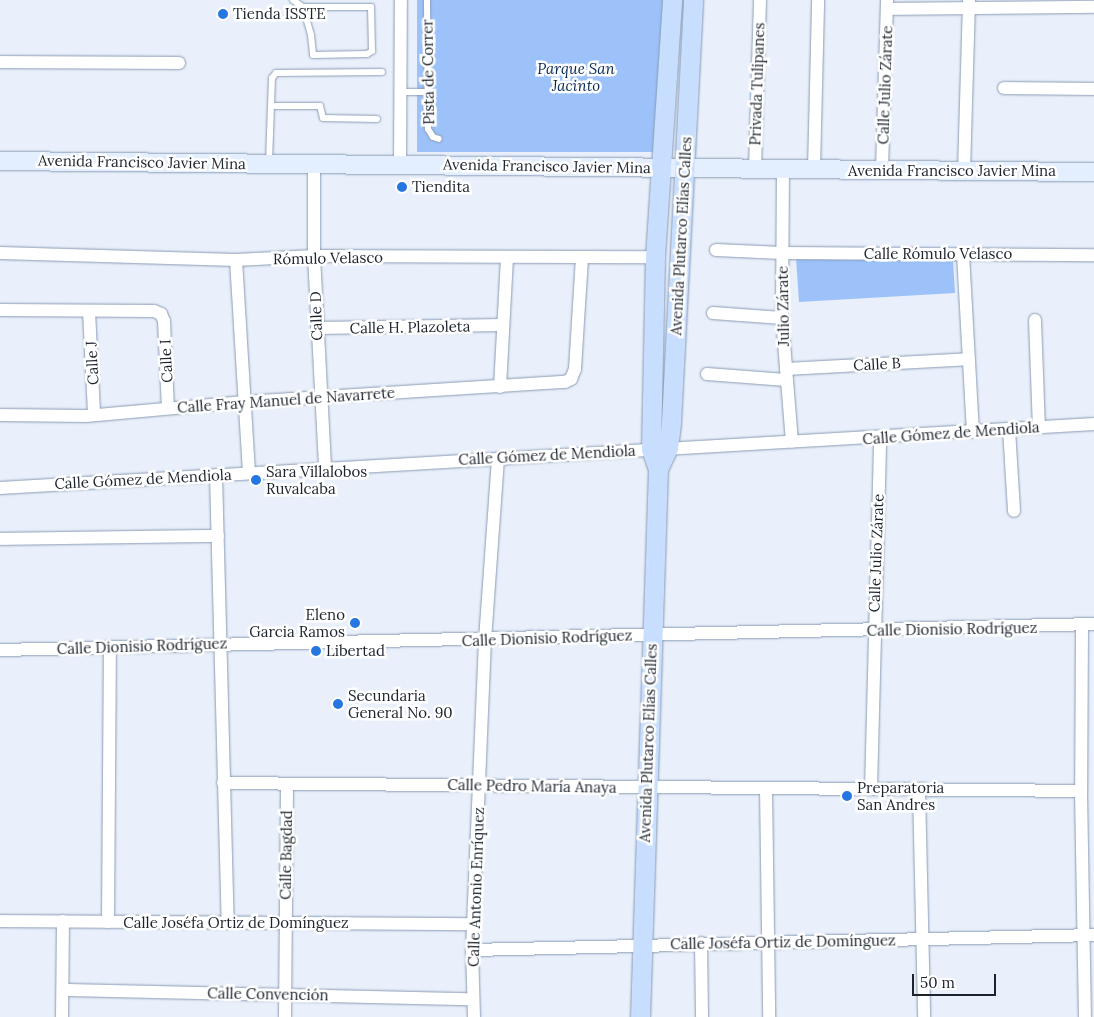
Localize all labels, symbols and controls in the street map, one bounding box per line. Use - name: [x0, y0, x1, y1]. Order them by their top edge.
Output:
- place label: Tienda ISSTE: [233, 5, 326, 23]
- marker: Tienda ISSTE: [217, 8, 229, 20]
- street label: Pista de Correr: [418, 19, 438, 125]
- street label: Privada Tulipanes: [746, 22, 768, 146]
- street label: Calle Julio Zárate: [874, 25, 896, 145]
- park label: Parque San Jacinto: [537, 59, 615, 94]
- street label: Avenida Plutarco Elías Calles: [667, 136, 695, 336]
- street label: Avenida Francisco Javier Mina: [38, 151, 246, 173]
- street label: Avenida Francisco Javier Mina: [443, 155, 651, 177]
- street label: Avenida Francisco Javier Mina: [848, 162, 1056, 180]
- place label: Tiendita: [412, 178, 470, 196]
- marker: Tiendita: [396, 181, 408, 193]
- street label: Calle Rómulo Velasco: [864, 245, 1012, 263]
- street label: Rómulo Velasco: [273, 248, 383, 268]
- street label: Julio Zárate: [773, 266, 793, 346]
- street label: Calle D: [306, 291, 326, 341]
- street label: Calle H. Plazoleta: [350, 317, 470, 337]
- street label: Calle I: [156, 339, 176, 383]
- street label: Calle J: [82, 341, 102, 385]
- street label: Calle B: [853, 354, 901, 374]
- street label: Calle Fray Manuel de Navarrete: [177, 383, 395, 417]
- street label: Calle Gómez de Mendiola: [862, 418, 1040, 448]
- street label: Calle Gómez de Mendiola: [458, 441, 636, 469]
- place label: Sara Villalobos Ruvalcaba: [266, 462, 367, 497]
- street label: Calle Gómez de Mendiola: [54, 465, 232, 493]
- marker: Sara Villalobos Ruvalcaba: [250, 474, 262, 486]
- street label: Calle Julio Zárate: [865, 493, 887, 613]
- place label: Eleno Garcia Ramos: [249, 605, 345, 640]
- marker: Eleno Garcia Ramos: [349, 617, 361, 629]
- street label: Calle Dionisio Rodríguez: [867, 619, 1037, 639]
- street label: Calle Dionisio Rodríguez: [461, 626, 633, 650]
- street label: Calle Dionisio Rodríguez: [56, 634, 228, 658]
- place label: Libertad: [326, 642, 385, 660]
- street label: Avenida Plutarco Elías Calles: [636, 643, 660, 843]
- marker: Libertad: [310, 645, 322, 657]
- place label: Secundaria General No. 90: [348, 686, 453, 721]
- marker: Secundaria General No. 90: [332, 698, 344, 710]
- street label: Calle Pedro María Anaya: [447, 776, 617, 796]
- place label: Preparatoria San Andres: [857, 778, 944, 813]
- marker: Preparatoria San Andres: [841, 790, 853, 802]
- street label: Calle Antonio Enríquez: [464, 807, 488, 967]
- street label: Calle Bagdad: [276, 810, 296, 900]
- street label: Calle Joséfa Ortiz de Domínguez: [123, 914, 349, 932]
- street label: Calle Joséfa Ortiz de Domínguez: [670, 931, 896, 953]
- scale bar: [914, 964, 998, 996]
- text: 50 m: [920, 973, 955, 992]
- street label: Calle Convención: [207, 984, 329, 1004]

